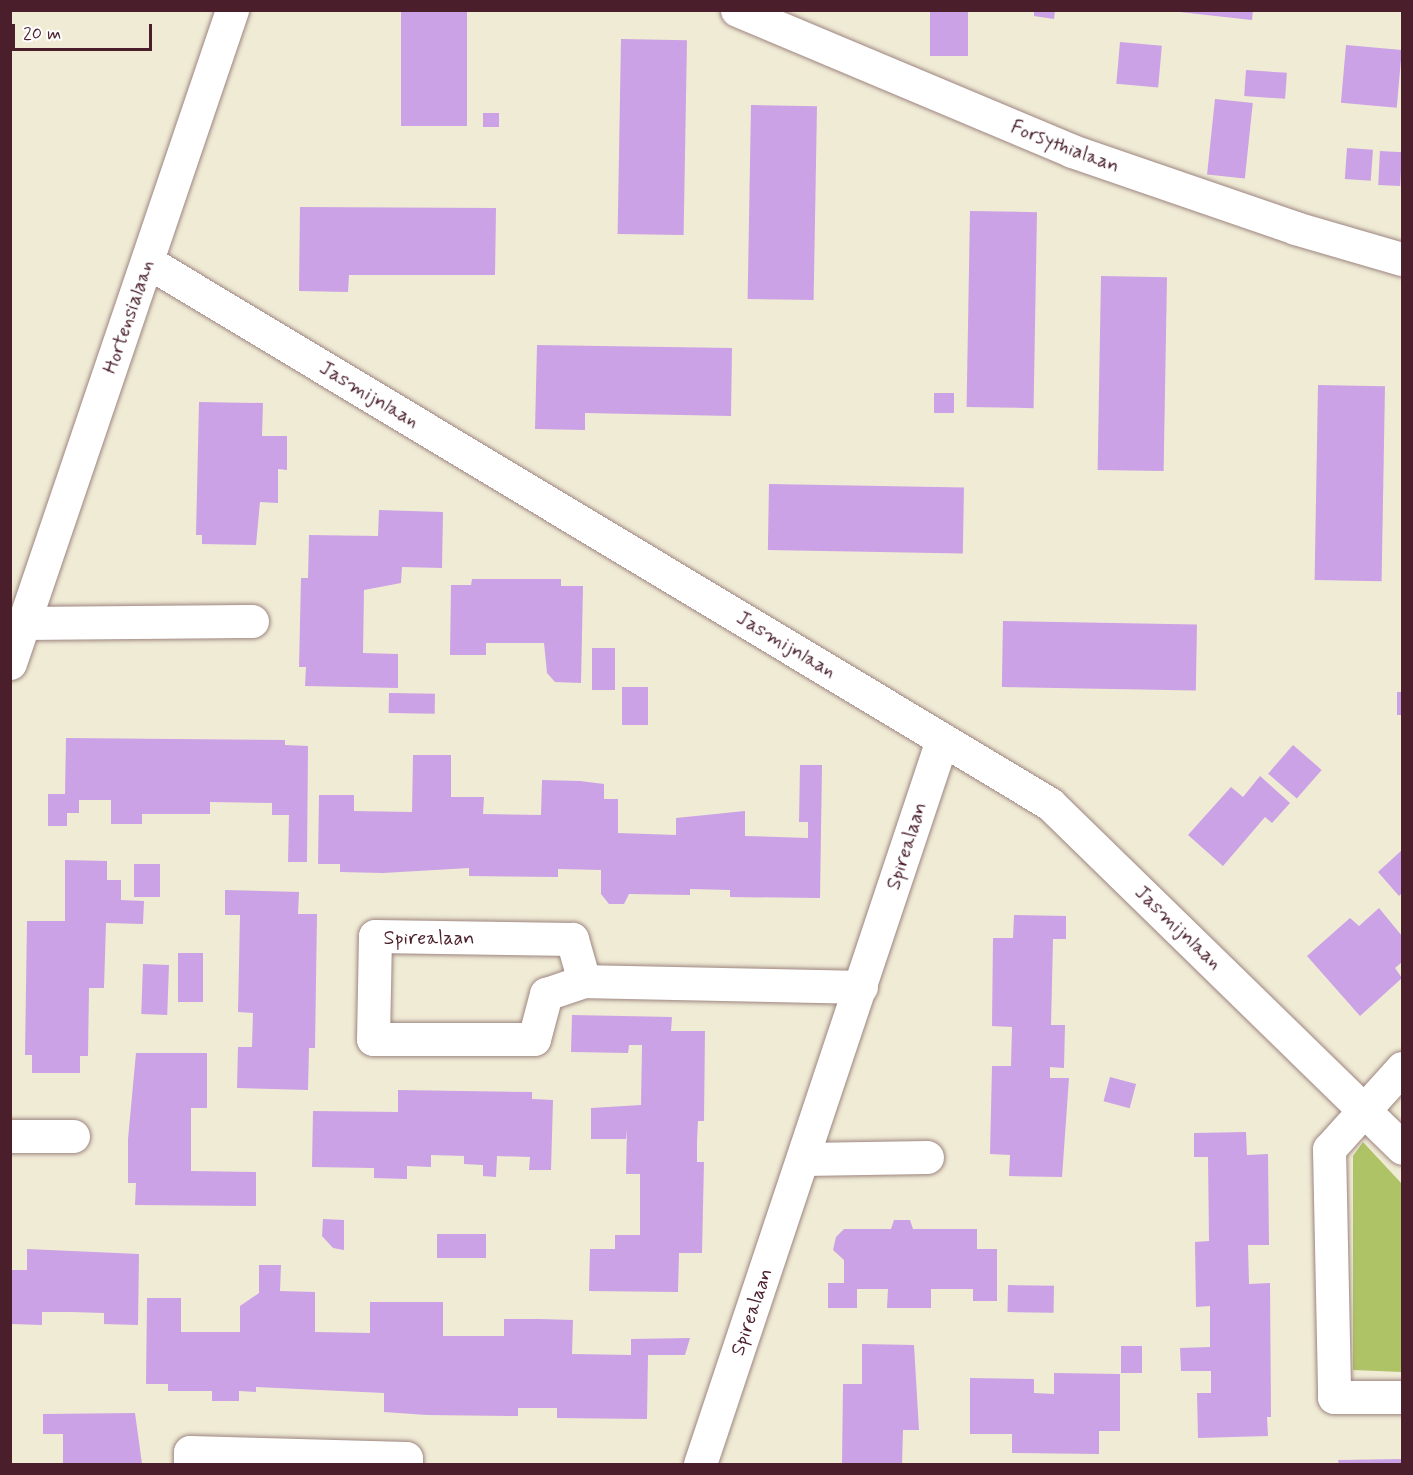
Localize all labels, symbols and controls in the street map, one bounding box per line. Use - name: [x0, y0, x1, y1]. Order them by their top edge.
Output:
- scale bar: [15, 12, 154, 50]
- text: 20 m: [23, 22, 61, 46]
- street label: Forsythialaan: [1007, 115, 1123, 179]
- street label: Hortensialaan: [98, 257, 160, 377]
- street label: Jasmijnlaan: [315, 356, 423, 434]
- street label: Jasmijnlaan: [732, 606, 840, 684]
- street label: Spirealaan: [882, 799, 932, 893]
- street label: Jasmijnlaan: [1130, 881, 1226, 975]
- street label: Spirealaan: [384, 926, 474, 950]
- street label: Spirealaan: [726, 1265, 778, 1359]

